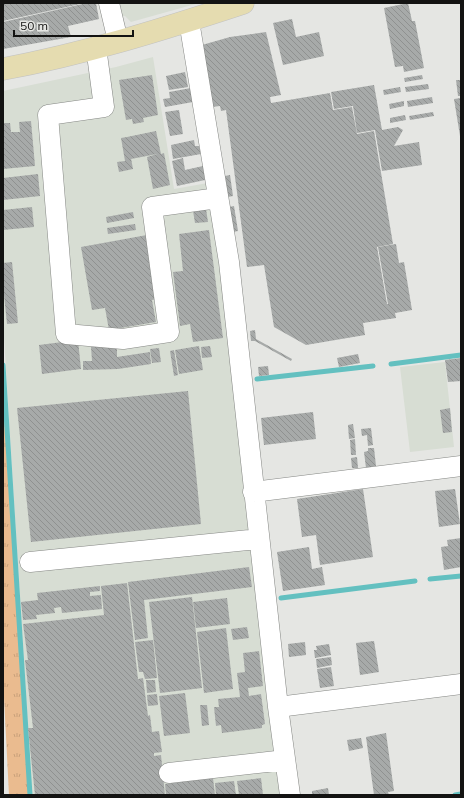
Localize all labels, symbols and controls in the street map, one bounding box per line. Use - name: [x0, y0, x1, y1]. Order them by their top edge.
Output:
- scale bar: [14, 12, 133, 38]
- text: 50 m: [20, 18, 48, 33]

